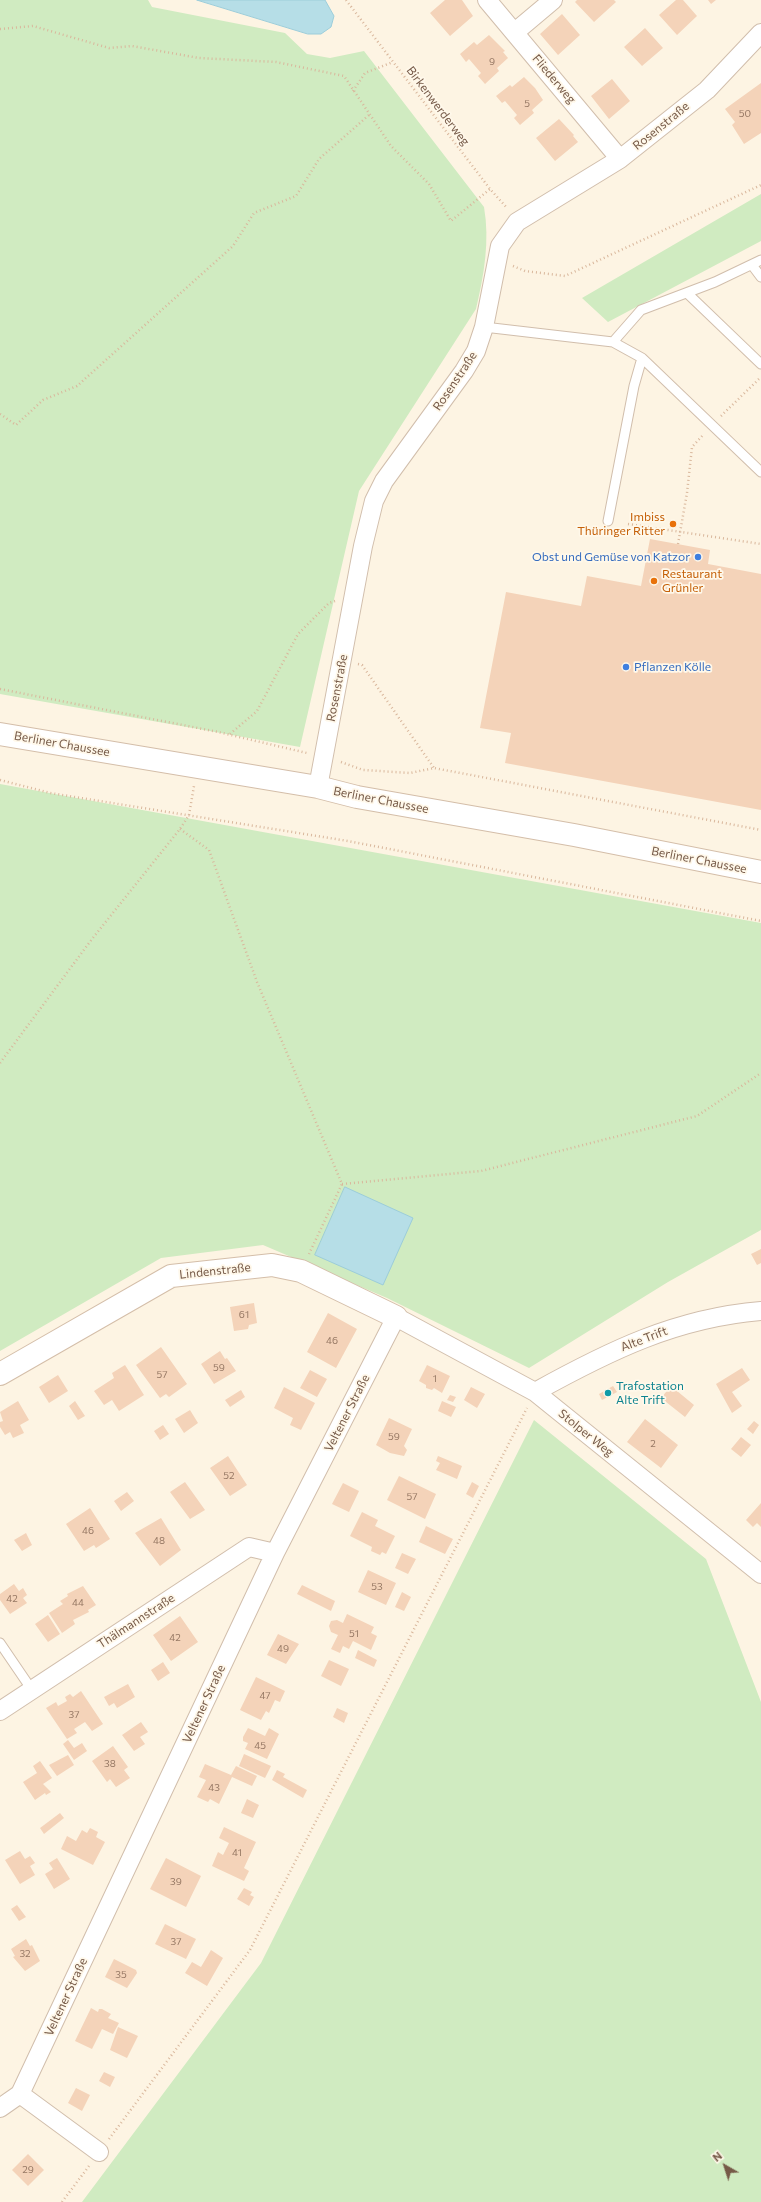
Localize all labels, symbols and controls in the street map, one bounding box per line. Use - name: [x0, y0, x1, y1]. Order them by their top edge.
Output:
- street label: Fliederweg: [529, 52, 579, 106]
- house number: 9: [489, 56, 495, 68]
- street label: Birkenwerderweg: [404, 64, 472, 148]
- house number: 5: [524, 98, 530, 110]
- street label: Rosenstraße: [630, 99, 692, 153]
- house number: 50: [739, 108, 751, 120]
- street label: Rosenstraße: [430, 349, 480, 413]
- place label: Imbiss Thüringer Ritter: [577, 510, 665, 538]
- marker: Imbiss Thüringer Ritter: [668, 519, 678, 529]
- place label: Obst und Gemüse von Katzor: [532, 550, 690, 564]
- marker: Obst und Gemüse von Katzor: [693, 552, 703, 562]
- place label: Restaurant Grünler: [662, 567, 722, 595]
- marker: Restaurant Grünler: [649, 576, 659, 586]
- street label: Rosenstraße: [323, 653, 351, 723]
- place label: Pflanzen Kölle: [634, 660, 711, 674]
- marker: Pflanzen Kölle: [621, 662, 631, 672]
- street label: Berliner Chaussee: [13, 728, 111, 760]
- street label: Berliner Chaussee: [332, 784, 430, 816]
- street label: Berliner Chaussee: [650, 844, 748, 876]
- street label: Lindenstraße: [179, 1260, 251, 1282]
- house number: 61: [239, 1309, 249, 1321]
- street label: Alte Trift: [619, 1323, 669, 1355]
- house number: 46: [326, 1335, 338, 1347]
- house number: 59: [213, 1362, 225, 1374]
- house number: 57: [156, 1369, 168, 1381]
- street label: Veltener Straße: [321, 1372, 373, 1454]
- house number: 1: [433, 1373, 437, 1385]
- place label: Trafostation Alte Trift: [616, 1379, 684, 1407]
- marker: Trafostation Alte Trift: [603, 1388, 613, 1398]
- street label: Stolper Weg: [556, 1406, 616, 1460]
- house number: 59: [388, 1431, 400, 1443]
- house number: 2: [650, 1438, 656, 1450]
- house number: 52: [223, 1470, 235, 1482]
- house number: 57: [406, 1491, 418, 1503]
- house number: 46: [82, 1525, 94, 1537]
- house number: 48: [153, 1535, 165, 1547]
- house number: 53: [371, 1581, 383, 1593]
- street label: Thälmannstraße: [95, 1591, 177, 1651]
- house number: 42: [6, 1593, 18, 1605]
- house number: 44: [72, 1597, 84, 1609]
- house number: 51: [349, 1628, 359, 1640]
- house number: 42: [169, 1632, 181, 1644]
- house number: 49: [277, 1643, 289, 1655]
- street label: Veltener Straße: [180, 1663, 228, 1745]
- house number: 47: [259, 1690, 271, 1702]
- house number: 37: [69, 1709, 79, 1721]
- house number: 45: [254, 1740, 266, 1752]
- house number: 38: [104, 1758, 116, 1770]
- house number: 43: [208, 1782, 220, 1794]
- house number: 41: [232, 1847, 242, 1859]
- house number: 39: [170, 1876, 182, 1888]
- house number: 37: [171, 1936, 181, 1948]
- house number: 32: [19, 1948, 31, 1960]
- street label: Veltener Straße: [42, 1956, 90, 2038]
- house number: 35: [115, 1969, 127, 1981]
- north arrow: [705, 2146, 745, 2186]
- text: N: [710, 2149, 724, 2164]
- house number: 29: [22, 2164, 34, 2176]

